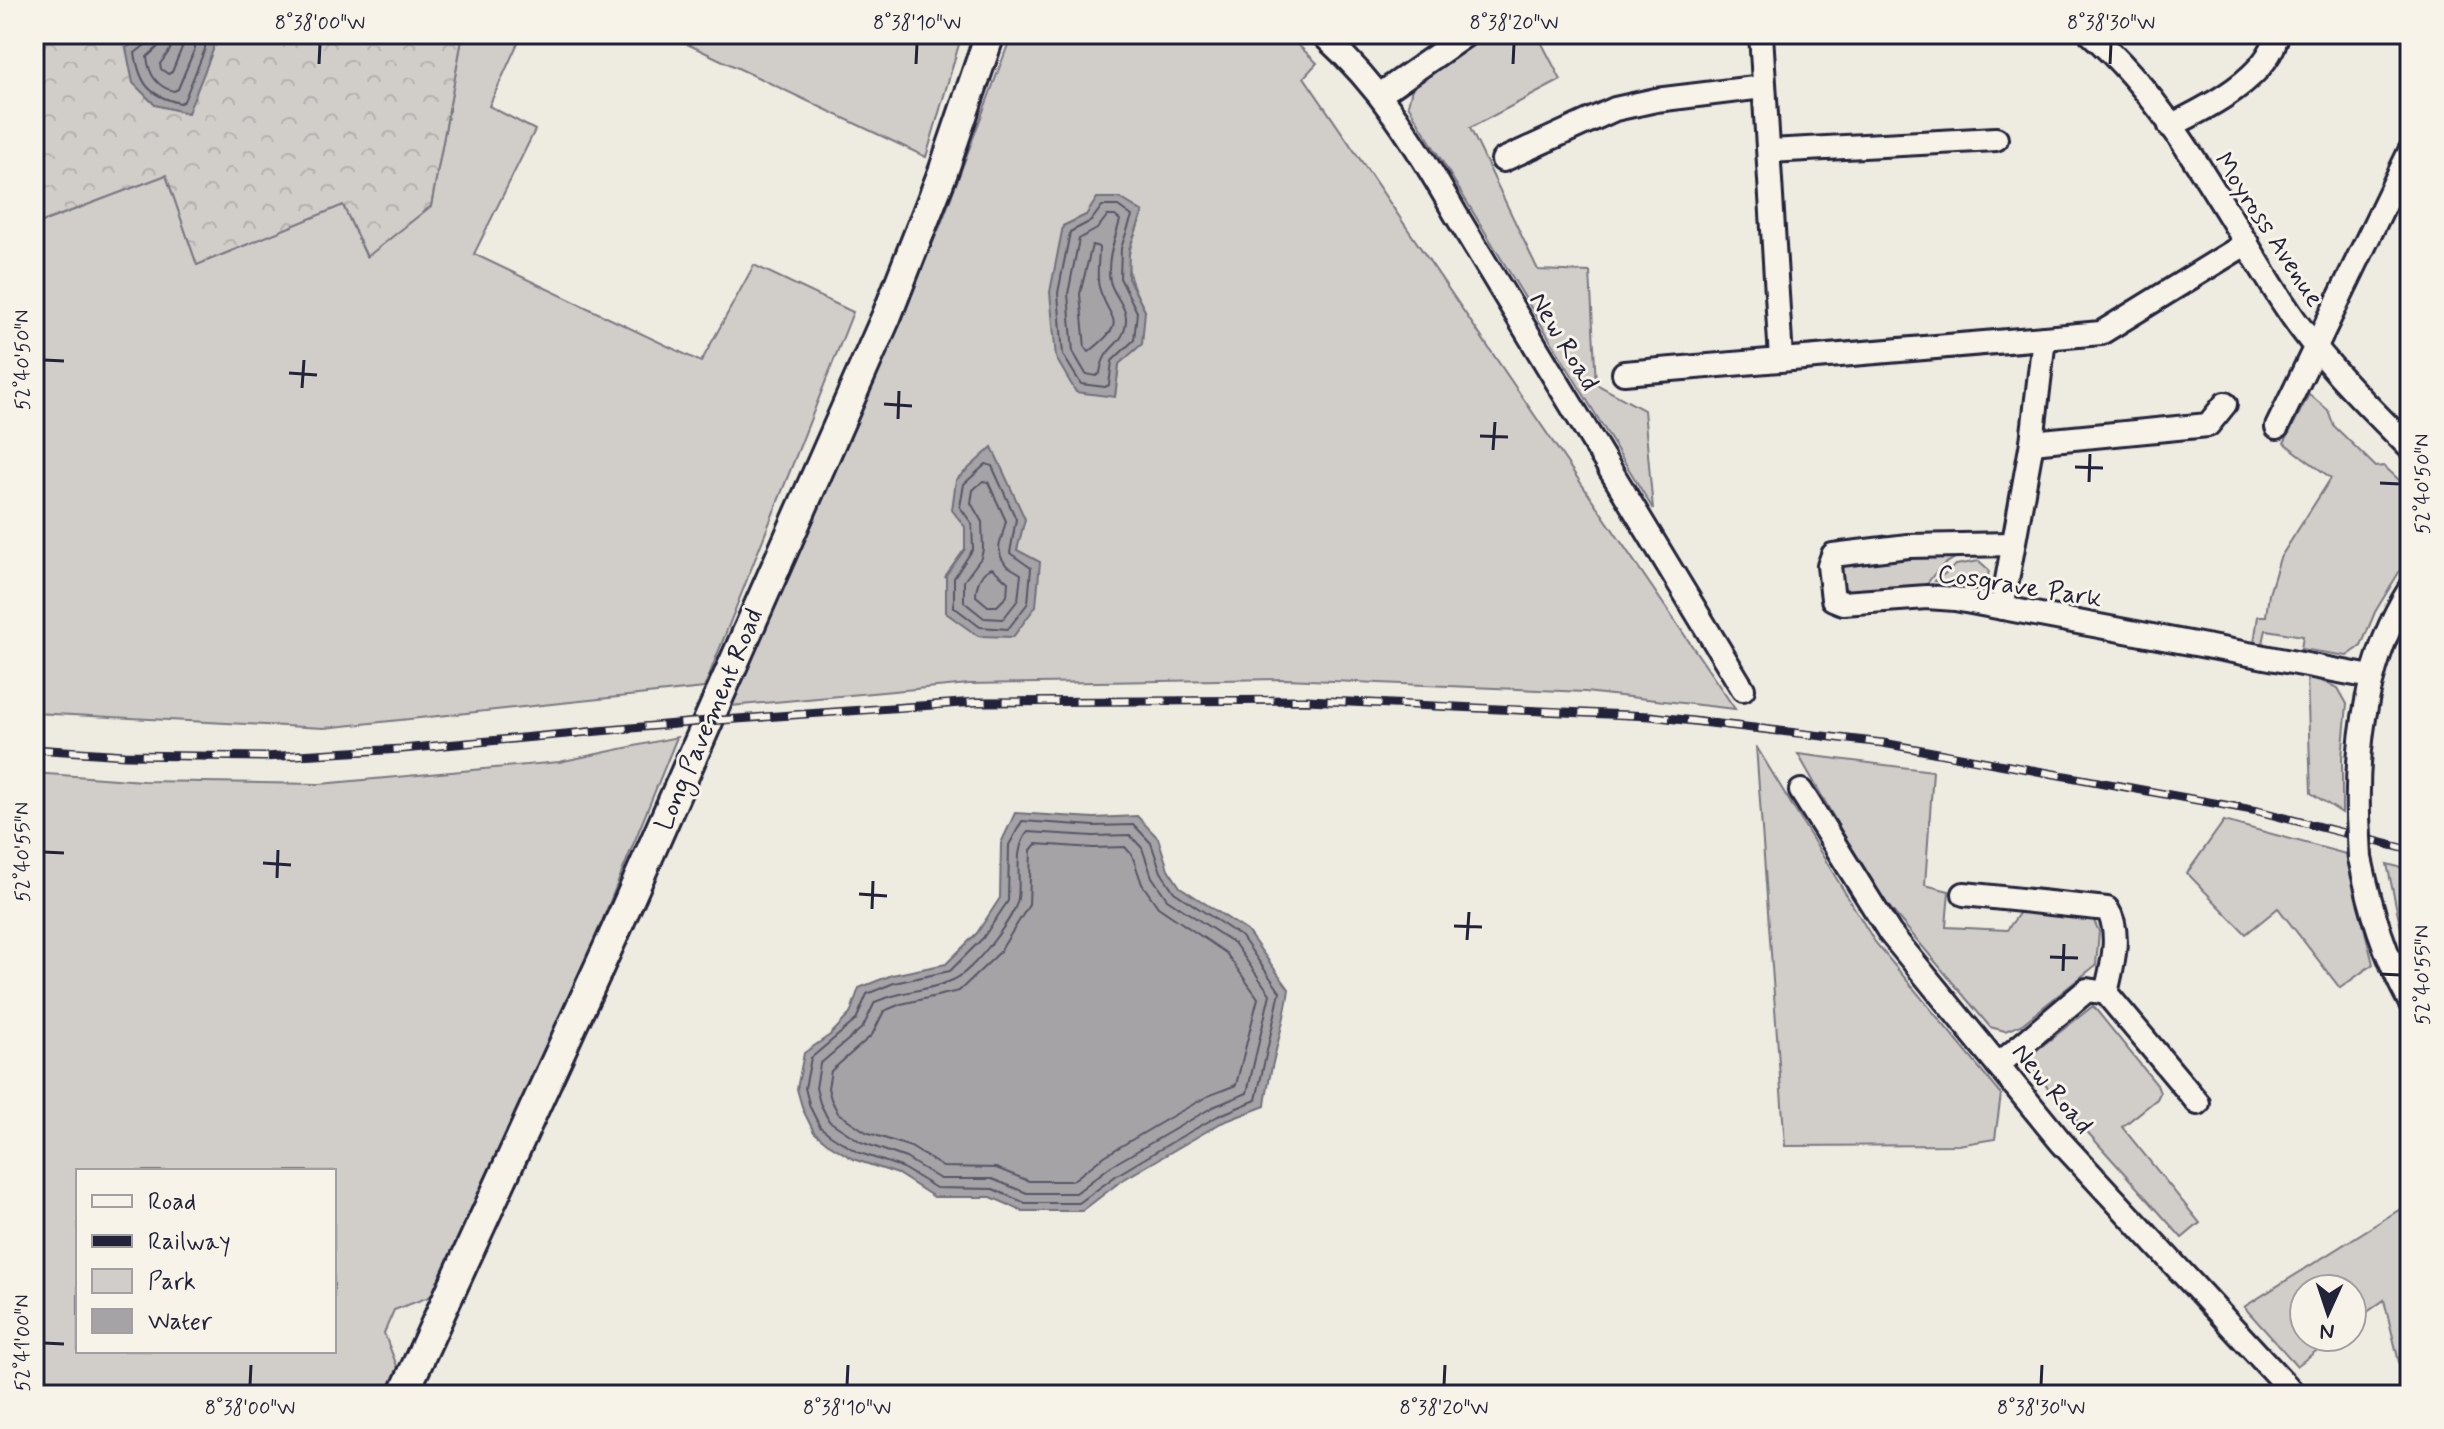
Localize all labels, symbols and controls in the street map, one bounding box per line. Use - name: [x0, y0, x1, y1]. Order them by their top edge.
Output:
- text: 8°38'00"W: [275, 10, 365, 37]
- text: 8°38'10"W: [873, 10, 961, 37]
- text: 8°38'20"W: [1470, 10, 1558, 37]
- text: 8°38'30"W: [2067, 10, 2155, 37]
- street label: Moyross Avenue: [2206, 146, 2331, 314]
- street label: New Road: [1521, 286, 1606, 398]
- text: 52°40'50"N: [10, 310, 37, 410]
- text: 52°40'50"N: [2410, 434, 2437, 534]
- street label: Cosgrave Park: [1935, 557, 2105, 619]
- street label: Long Pavement Road: [648, 604, 774, 837]
- text: 52°40'55"N: [10, 802, 37, 902]
- text: 52°40'55"N: [2410, 925, 2437, 1025]
- street label: New Road: [2003, 1036, 2100, 1142]
- legend: [76, 1169, 336, 1353]
- text: Road: [148, 1187, 196, 1218]
- text: Railway: [148, 1227, 231, 1258]
- text: Park: [148, 1267, 196, 1298]
- north arrow: [2288, 1273, 2368, 1353]
- text: 52°41'00"N: [10, 1294, 37, 1392]
- text: Water: [148, 1307, 213, 1338]
- text: N: [2319, 1317, 2335, 1345]
- text: 8°38'00"W: [205, 1395, 295, 1422]
- text: 8°38'10"W: [803, 1395, 891, 1422]
- text: 8°38'20"W: [1400, 1395, 1488, 1422]
- text: 8°38'30"W: [1997, 1395, 2085, 1422]

